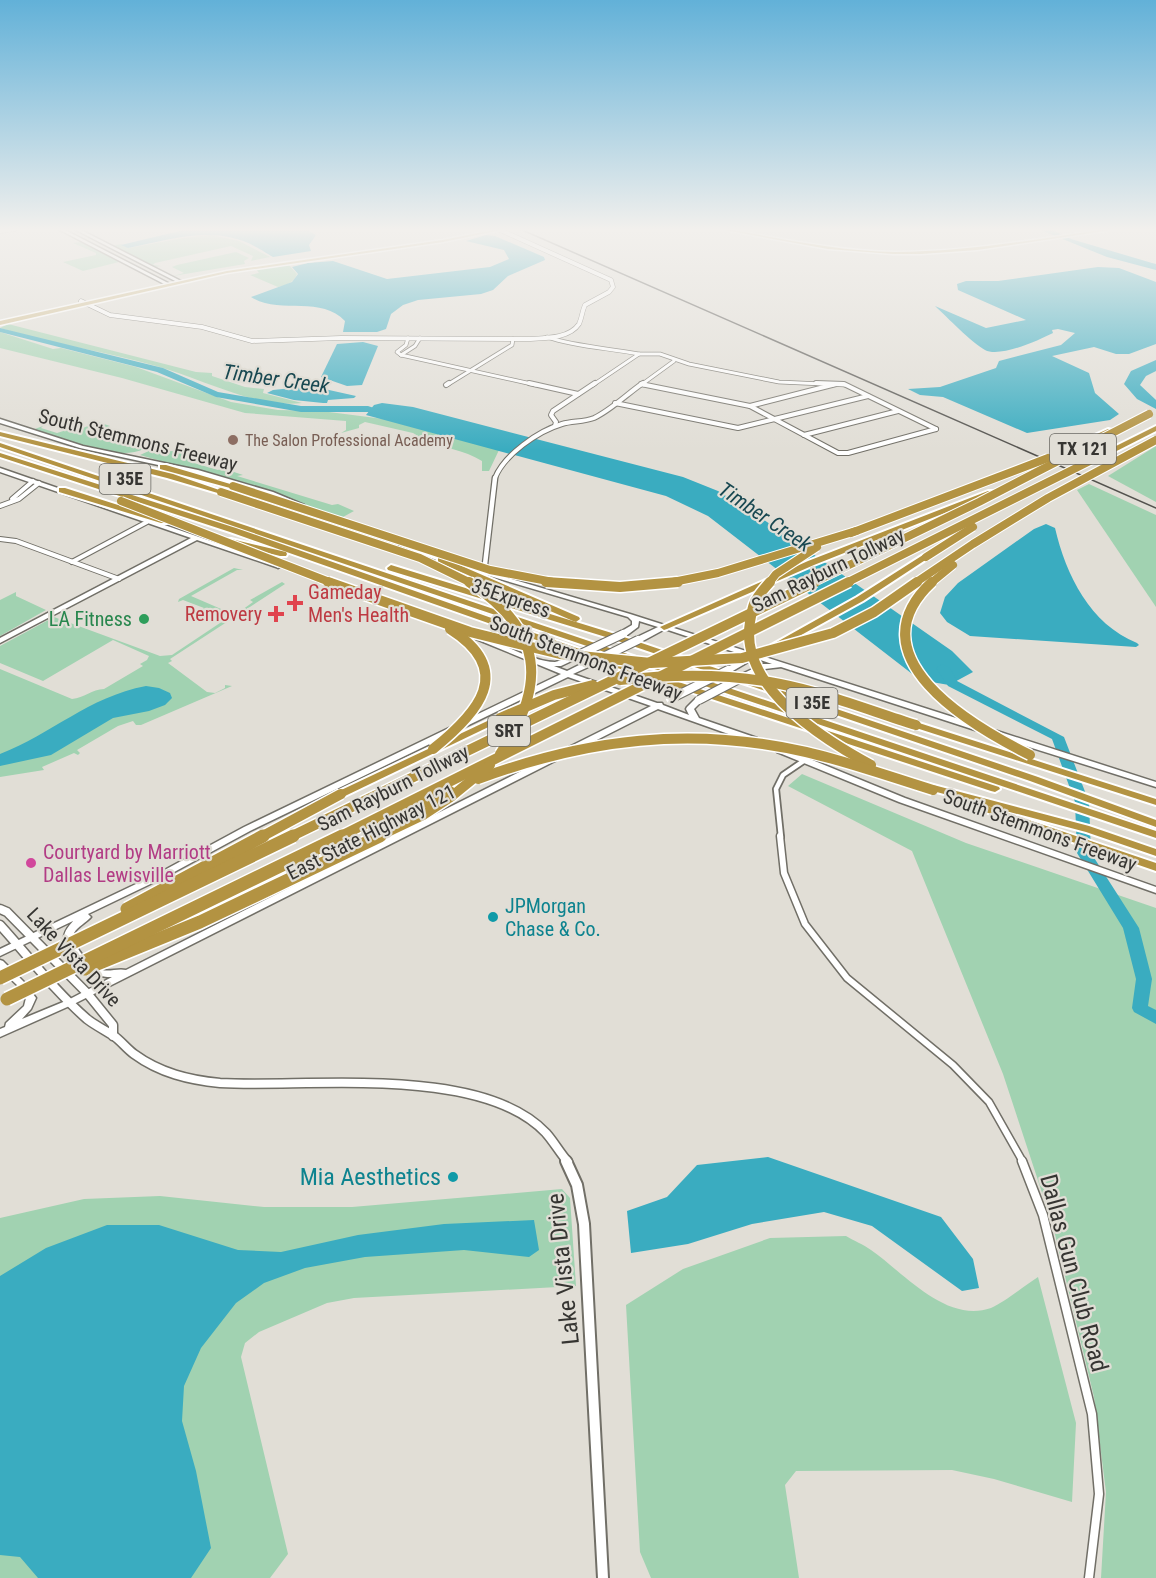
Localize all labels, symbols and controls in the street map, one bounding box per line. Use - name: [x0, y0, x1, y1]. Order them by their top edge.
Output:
- water label: Timber Creek: [221, 360, 331, 398]
- street label: South Stemmons Freeway: [36, 404, 240, 476]
- place label: The Salon Professional Academy: [245, 431, 453, 450]
- marker: The Salon Professional Academy: [226, 433, 240, 447]
- road number: TX 121: [1050, 434, 1116, 464]
- road number: I 35E: [100, 464, 150, 494]
- water label: Timber Creek: [714, 477, 817, 557]
- street label: Sam Rayburn Tollway: [748, 523, 908, 617]
- street label: 35Express: [468, 573, 554, 623]
- place label: Gameday Men's Health: [308, 580, 409, 627]
- marker: Gameday Men's Health: [286, 594, 304, 612]
- place label: Removery: [185, 602, 262, 626]
- marker: Removery: [267, 605, 285, 623]
- place label: LA Fitness: [49, 607, 132, 631]
- street label: South Stemmons Freeway: [486, 610, 686, 706]
- marker: LA Fitness: [137, 612, 151, 626]
- road number: I 35E: [786, 688, 838, 718]
- road number: SRT: [488, 716, 530, 746]
- street label: Sam Rayburn Tollway: [313, 739, 473, 837]
- street label: East State Highway 121: [283, 779, 459, 885]
- street label: South Stemmons Freeway: [940, 784, 1140, 876]
- place label: Courtyard by Marriott Dallas Lewisville: [43, 840, 211, 887]
- marker: Courtyard by Marriott Dallas Lewisville: [24, 856, 38, 870]
- place label: JPMorgan Chase & Co.: [505, 894, 601, 941]
- street label: Lake Vista Drive: [22, 902, 126, 1012]
- marker: JPMorgan Chase & Co.: [486, 910, 500, 924]
- place label: Mia Aesthetics: [300, 1163, 441, 1191]
- marker: Mia Aesthetics: [446, 1170, 460, 1184]
- street label: Dallas Gun Club Road: [1034, 1171, 1114, 1375]
- street label: Lake Vista Drive: [541, 1192, 585, 1346]

